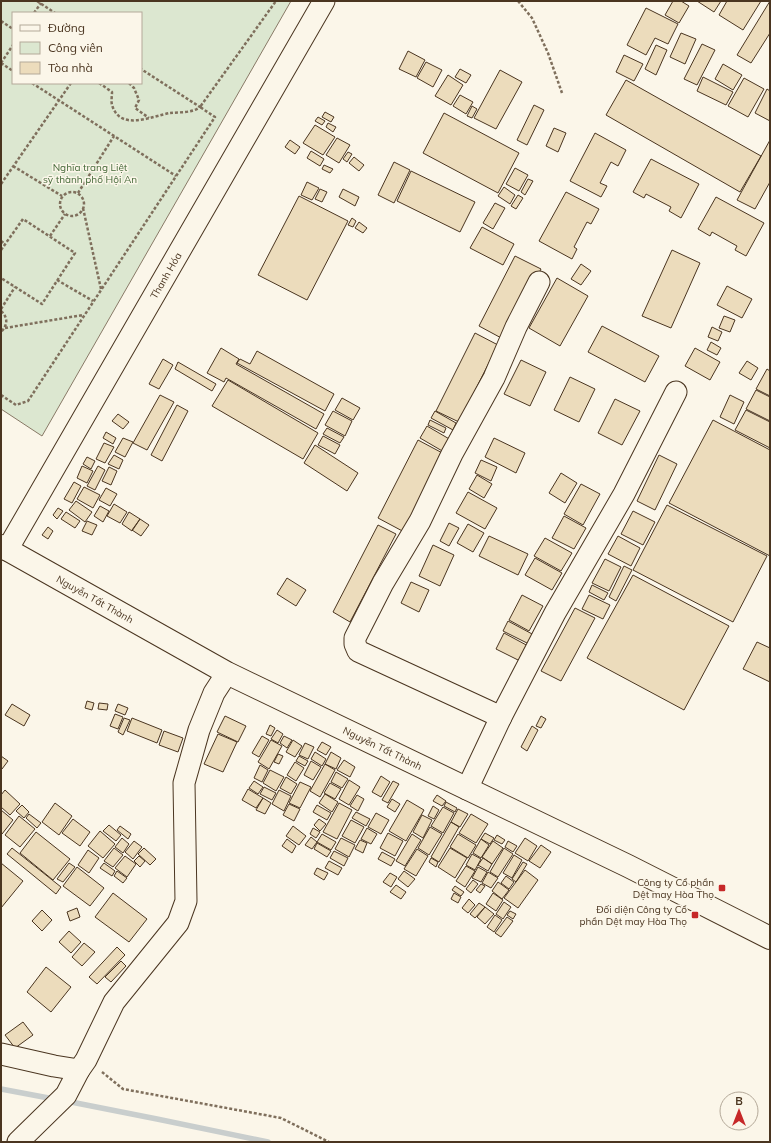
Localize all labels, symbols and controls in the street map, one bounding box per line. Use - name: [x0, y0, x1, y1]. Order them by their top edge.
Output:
- legend: [12, 12, 142, 84]
- text: Đường: [48, 20, 85, 35]
- text: Công viên: [48, 40, 103, 55]
- text: Tòa nhà: [48, 60, 93, 75]
- park label: Nghĩa trang Liệt sỹ thành phố Hội An: [43, 161, 137, 186]
- street label: Thanh Hóa: [147, 250, 184, 301]
- street label: Nguyễn Tất Thành: [54, 572, 136, 626]
- street label: Nguyễn Tất Thành: [341, 723, 425, 773]
- place label: Công ty Cổ phần Dệt may Hòa Thọ: [633, 876, 714, 901]
- marker: Công ty Cổ phần Dệt may Hòa Thọ: [717, 883, 727, 893]
- place label: Đối diện Công ty Cổ phần Dệt may Hòa Thọ: [579, 903, 687, 928]
- marker: Đối diện Công ty Cổ phần Dệt may Hòa Thọ: [690, 910, 700, 920]
- north arrow: [719, 1091, 759, 1131]
- text: B: [735, 1094, 743, 1108]

